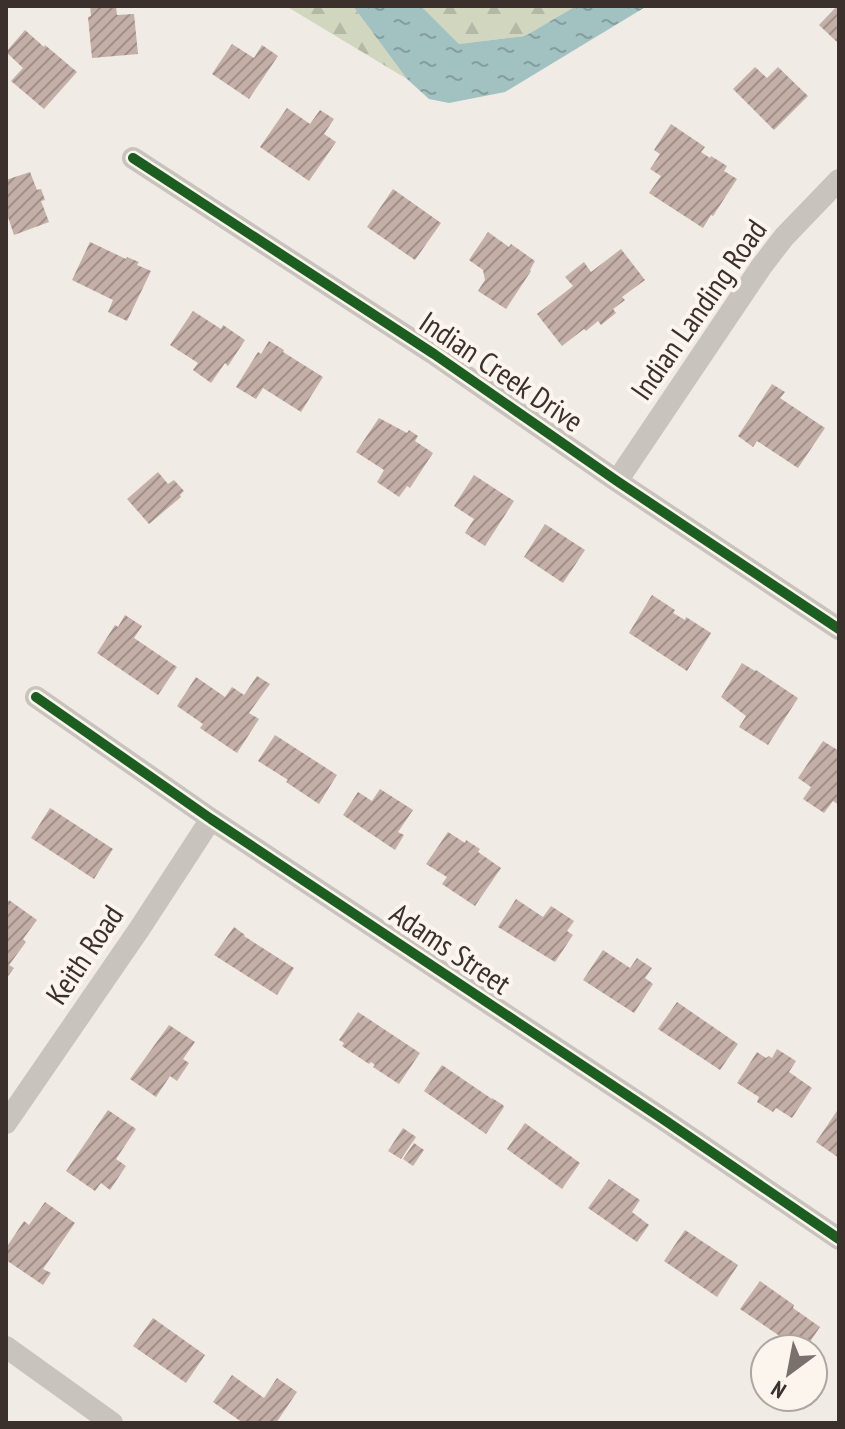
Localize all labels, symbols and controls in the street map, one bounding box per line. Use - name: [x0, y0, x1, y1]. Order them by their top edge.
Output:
- street label: Indian Landing Road: [621, 211, 774, 407]
- street label: Indian Creek Drive: [413, 302, 591, 440]
- street label: Adams Street: [383, 893, 519, 1003]
- street label: Keith Road: [36, 897, 131, 1011]
- north arrow: [749, 1333, 829, 1413]
- text: N: [766, 1375, 791, 1405]

